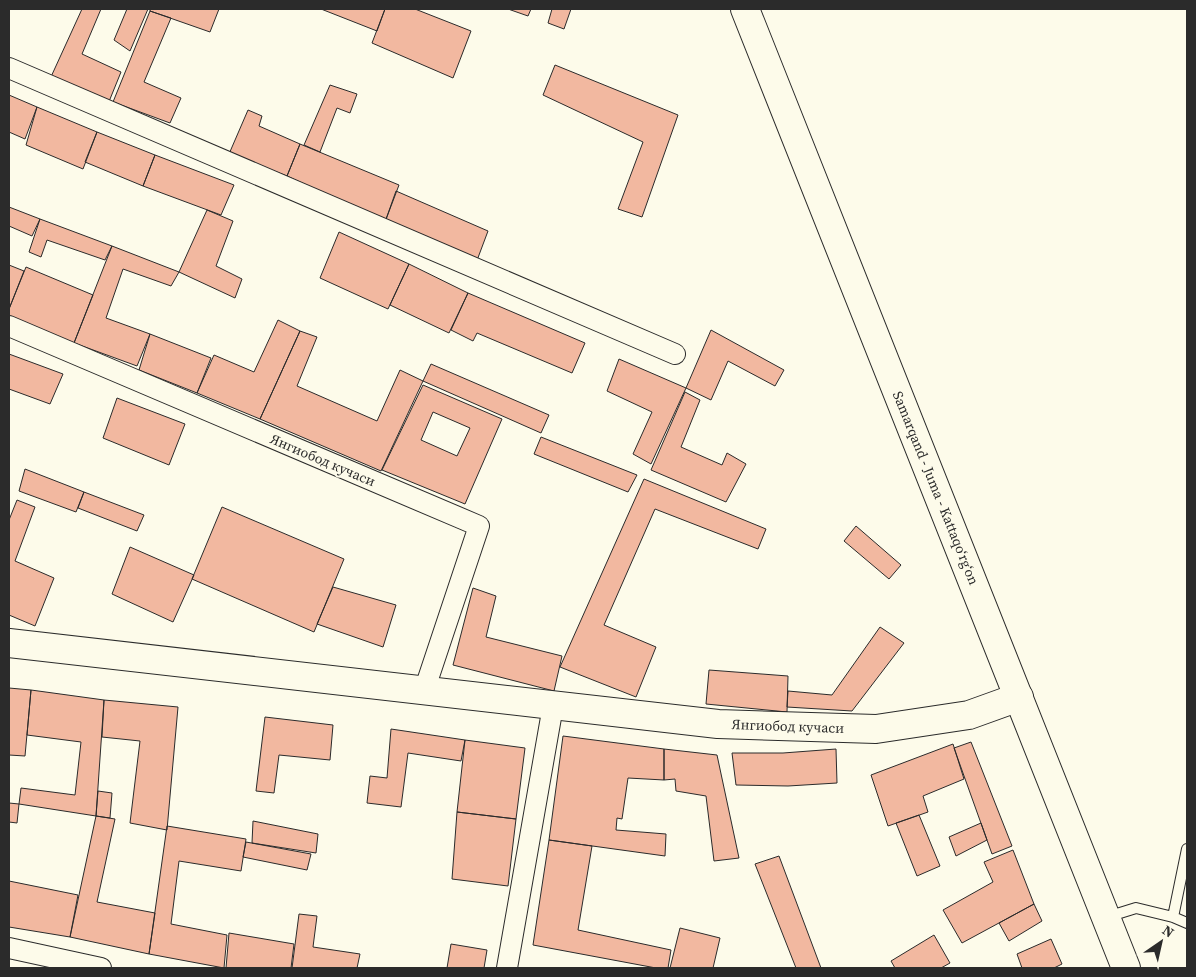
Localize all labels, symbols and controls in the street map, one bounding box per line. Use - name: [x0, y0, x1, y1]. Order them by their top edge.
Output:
- street label: Samarqand - Juma - Kattaqo‘rg‘on: [888, 388, 984, 588]
- street label: Янгиобод кучаси: [267, 429, 379, 491]
- street label: Янгиобод кучаси: [731, 714, 845, 738]
- north arrow: [1136, 917, 1186, 967]
- text: N: [1158, 920, 1178, 942]

